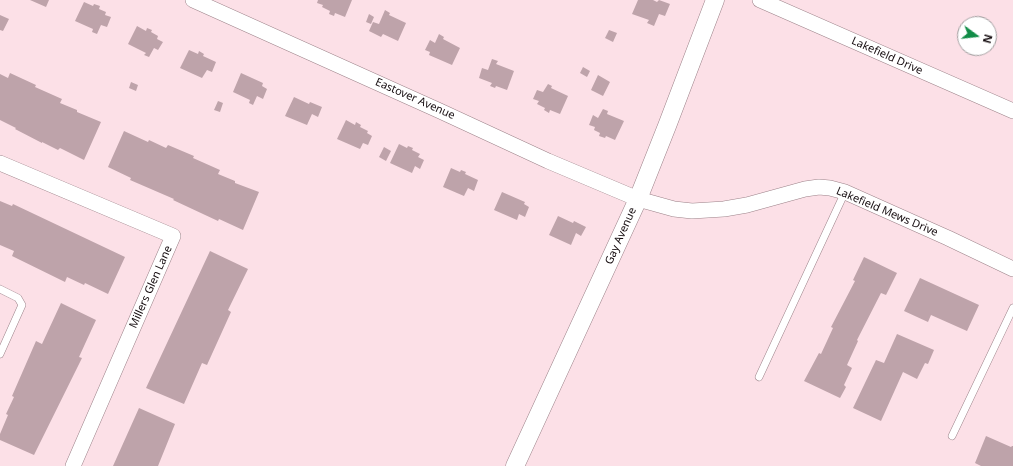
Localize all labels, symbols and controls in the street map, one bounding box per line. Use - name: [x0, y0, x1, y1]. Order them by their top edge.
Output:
- north arrow: [957, 16, 997, 56]
- text: N: [980, 33, 997, 45]
- street label: Lakefield Drive: [849, 34, 925, 78]
- street label: Eastover Avenue: [373, 76, 457, 122]
- street label: Lakefield Mews Drive: [834, 185, 940, 239]
- street label: Gay Avenue: [603, 205, 639, 267]
- street label: Millers Glen Lane: [127, 244, 175, 330]

